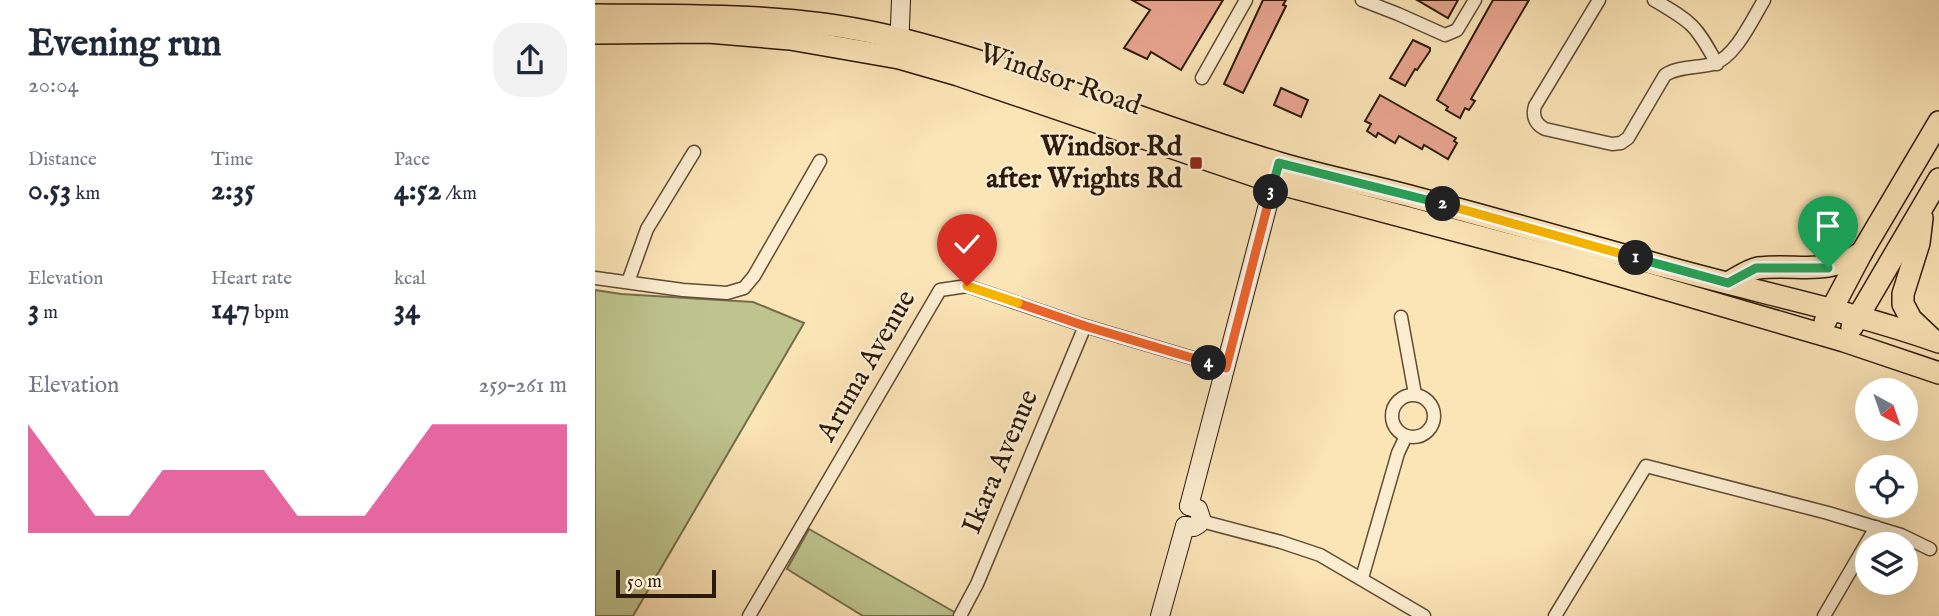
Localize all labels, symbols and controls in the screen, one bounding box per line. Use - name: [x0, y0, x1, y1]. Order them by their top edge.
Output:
- text: Evening run: [28, 21, 222, 69]
- button: share: [493, 23, 567, 97]
- street label: Windsor Road: [975, 36, 1145, 124]
- text: 20:04: [28, 71, 79, 100]
- place label: Windsor Rd after Wrights Rd: [986, 130, 1183, 197]
- text: Distance: [28, 148, 97, 172]
- text: Time: [211, 148, 253, 172]
- text: Pace: [394, 148, 430, 172]
- marker: Windsor Rd after Wrights Rd: [1188, 155, 1204, 171]
- text: 0.53: [28, 172, 71, 210]
- text: 2:35: [211, 172, 255, 210]
- text: 4:52: [394, 172, 441, 210]
- pin: 3: [1253, 174, 1289, 210]
- text: 3: [1267, 179, 1274, 203]
- text: km: [71, 182, 100, 206]
- text: /km: [441, 182, 477, 206]
- pin: 2: [1425, 186, 1461, 222]
- text: 2: [1438, 191, 1447, 215]
- pin: [1798, 196, 1858, 268]
- icon: arrive: [1809, 207, 1847, 245]
- pin: [937, 214, 997, 286]
- icon: check: [948, 225, 986, 263]
- pin: 1: [1619, 240, 1653, 276]
- text: 1: [1632, 245, 1639, 269]
- text: Elevation: [28, 267, 103, 291]
- text: Heart rate: [211, 267, 292, 291]
- text: kcal: [394, 267, 426, 291]
- street label: Aruma Avenue: [809, 284, 925, 449]
- text: 3: [28, 291, 39, 329]
- text: 147: [211, 291, 250, 329]
- text: 34: [394, 291, 420, 329]
- text: m: [39, 301, 58, 325]
- text: bpm: [250, 301, 289, 325]
- pin: 4: [1191, 346, 1227, 380]
- text: 4: [1204, 350, 1213, 374]
- text: Elevation: [28, 371, 119, 400]
- text: 259–261 m: [479, 371, 567, 400]
- north arrow: [1855, 378, 1918, 441]
- map controls: [1855, 378, 1918, 595]
- street label: Ikara Avenue: [955, 385, 1047, 539]
- button: locate: [1855, 455, 1918, 518]
- button: layers: [1855, 532, 1918, 595]
- scale bar: [616, 567, 716, 599]
- text: 50 m: [627, 570, 662, 594]

